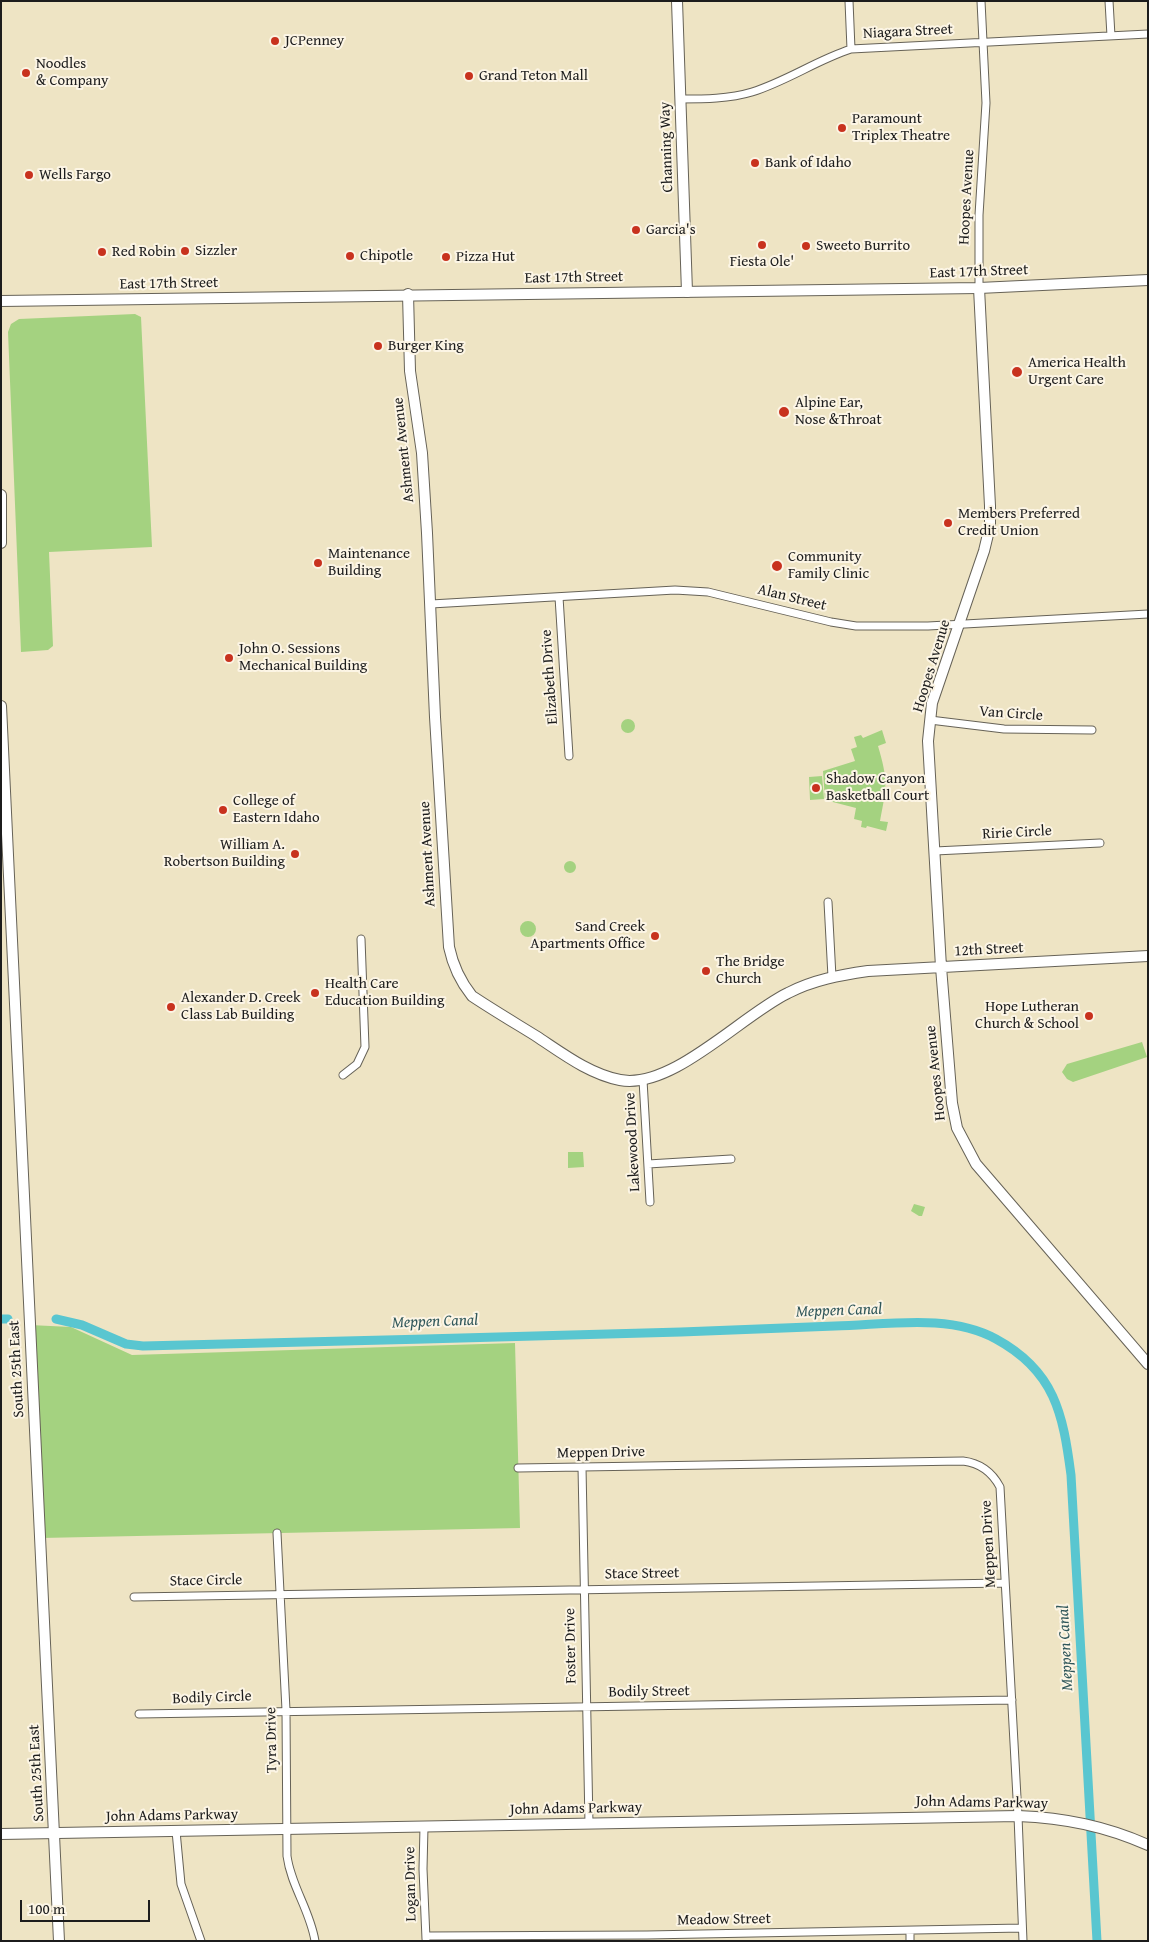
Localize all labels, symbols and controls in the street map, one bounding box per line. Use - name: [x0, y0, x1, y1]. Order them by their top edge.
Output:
- street label: Niagara Street: [863, 21, 953, 43]
- place label: JCPenney: [285, 32, 344, 50]
- marker: JCPenney: [269, 35, 281, 47]
- place label: Noodles & Company: [36, 55, 109, 90]
- marker: Noodles & Company: [20, 67, 32, 79]
- place label: Grand Teton Mall: [479, 67, 588, 85]
- marker: Grand Teton Mall: [463, 70, 475, 82]
- street label: Channing Way: [656, 101, 678, 193]
- place label: Paramount Triplex Theatre: [852, 110, 950, 145]
- marker: Paramount Triplex Theatre: [836, 122, 848, 134]
- street label: Hoopes Avenue: [956, 149, 978, 245]
- place label: Bank of Idaho: [765, 154, 851, 172]
- marker: Bank of Idaho: [749, 157, 761, 169]
- place label: Wells Fargo: [39, 166, 111, 184]
- marker: Wells Fargo: [23, 169, 35, 181]
- place label: Garcia's: [646, 221, 696, 239]
- marker: Garcia's: [630, 224, 642, 236]
- place label: Sweeto Burrito: [816, 237, 910, 255]
- marker: Fiesta Ole': [756, 239, 768, 251]
- marker: Sweeto Burrito: [800, 240, 812, 252]
- place label: Sizzler: [195, 242, 237, 260]
- place label: Red Robin: [112, 243, 176, 261]
- marker: Sizzler: [179, 245, 191, 257]
- marker: Red Robin: [96, 246, 108, 258]
- place label: Chipotle: [360, 247, 413, 265]
- place label: Pizza Hut: [456, 248, 515, 266]
- marker: Chipotle: [344, 250, 356, 262]
- marker: Pizza Hut: [440, 251, 452, 263]
- place label: Fiesta Ole': [730, 253, 794, 271]
- street label: East 17th Street: [929, 261, 1029, 283]
- street label: East 17th Street: [525, 268, 623, 288]
- street label: East 17th Street: [120, 274, 218, 294]
- place label: Burger King: [388, 337, 464, 355]
- marker: Burger King: [372, 340, 384, 352]
- place label: America Health Urgent Care: [1028, 354, 1126, 389]
- marker: America Health Urgent Care: [1010, 365, 1024, 379]
- place label: Alpine Ear, Nose &Throat: [795, 394, 882, 429]
- street label: Ashment Avenue: [390, 396, 418, 504]
- marker: Alpine Ear, Nose &Throat: [777, 405, 791, 419]
- place label: Members Preferred Credit Union: [958, 505, 1080, 540]
- marker: Members Preferred Credit Union: [942, 517, 954, 529]
- place label: Maintenance Building: [328, 545, 410, 580]
- place label: Community Family Clinic: [788, 548, 869, 583]
- marker: Maintenance Building: [312, 557, 324, 569]
- marker: Community Family Clinic: [770, 559, 784, 573]
- street label: Alan Street: [756, 581, 828, 615]
- street label: Hoopes Avenue: [909, 618, 955, 714]
- street label: Elizabeth Drive: [538, 629, 562, 725]
- place label: John O. Sessions Mechanical Building: [239, 640, 367, 675]
- marker: John O. Sessions Mechanical Building: [223, 652, 235, 664]
- street label: Van Circle: [979, 703, 1043, 725]
- place label: Shadow Canyon Basketball Court: [826, 770, 929, 805]
- marker: Shadow Canyon Basketball Court: [810, 782, 822, 794]
- place label: College of Eastern Idaho: [233, 792, 320, 827]
- street label: Ashment Avenue: [416, 801, 440, 907]
- marker: College of Eastern Idaho: [217, 804, 229, 816]
- street label: Ririe Circle: [982, 822, 1052, 844]
- place label: William A. Robertson Building: [164, 836, 285, 871]
- marker: William A. Robertson Building: [289, 848, 301, 860]
- place label: Sand Creek Apartments Office: [530, 918, 645, 953]
- marker: Sand Creek Apartments Office: [649, 930, 661, 942]
- street label: 12th Street: [954, 939, 1024, 961]
- place label: The Bridge Church: [716, 953, 785, 988]
- marker: The Bridge Church: [700, 965, 712, 977]
- place label: Health Care Education Building: [325, 975, 444, 1010]
- marker: Health Care Education Building: [309, 987, 321, 999]
- place label: Alexander D. Creek Class Lab Building: [181, 989, 301, 1024]
- place label: Hope Lutheran Church & School: [975, 998, 1079, 1033]
- marker: Alexander D. Creek Class Lab Building: [165, 1001, 177, 1013]
- marker: Hope Lutheran Church & School: [1083, 1010, 1095, 1022]
- street label: Hoopes Avenue: [922, 1024, 950, 1122]
- street label: Lakewood Drive: [621, 1092, 645, 1192]
- water label: Meppen Canal: [796, 1300, 882, 1322]
- water label: Meppen Canal: [392, 1311, 478, 1333]
- street label: South 25th East: [5, 1320, 29, 1418]
- street label: Meppen Drive: [557, 1443, 645, 1463]
- street label: Meppen Drive: [978, 1500, 1000, 1588]
- street label: Stace Street: [605, 1564, 679, 1584]
- street label: Stace Circle: [170, 1571, 242, 1591]
- water label: Meppen Canal: [1054, 1604, 1078, 1692]
- street label: Foster Drive: [561, 1608, 581, 1684]
- street label: Bodily Street: [608, 1682, 690, 1702]
- street label: Bodily Circle: [172, 1688, 252, 1708]
- street label: Tyra Drive: [262, 1707, 282, 1773]
- street label: South 25th East: [25, 1724, 49, 1822]
- street label: John Adams Parkway: [916, 1793, 1048, 1813]
- street label: John Adams Parkway: [510, 1799, 642, 1819]
- street label: John Adams Parkway: [106, 1806, 238, 1826]
- street label: Logan Drive: [401, 1846, 421, 1922]
- scale bar: [22, 1890, 152, 1922]
- text: 100 m: [28, 1898, 65, 1919]
- street label: Meadow Street: [677, 1910, 771, 1930]

